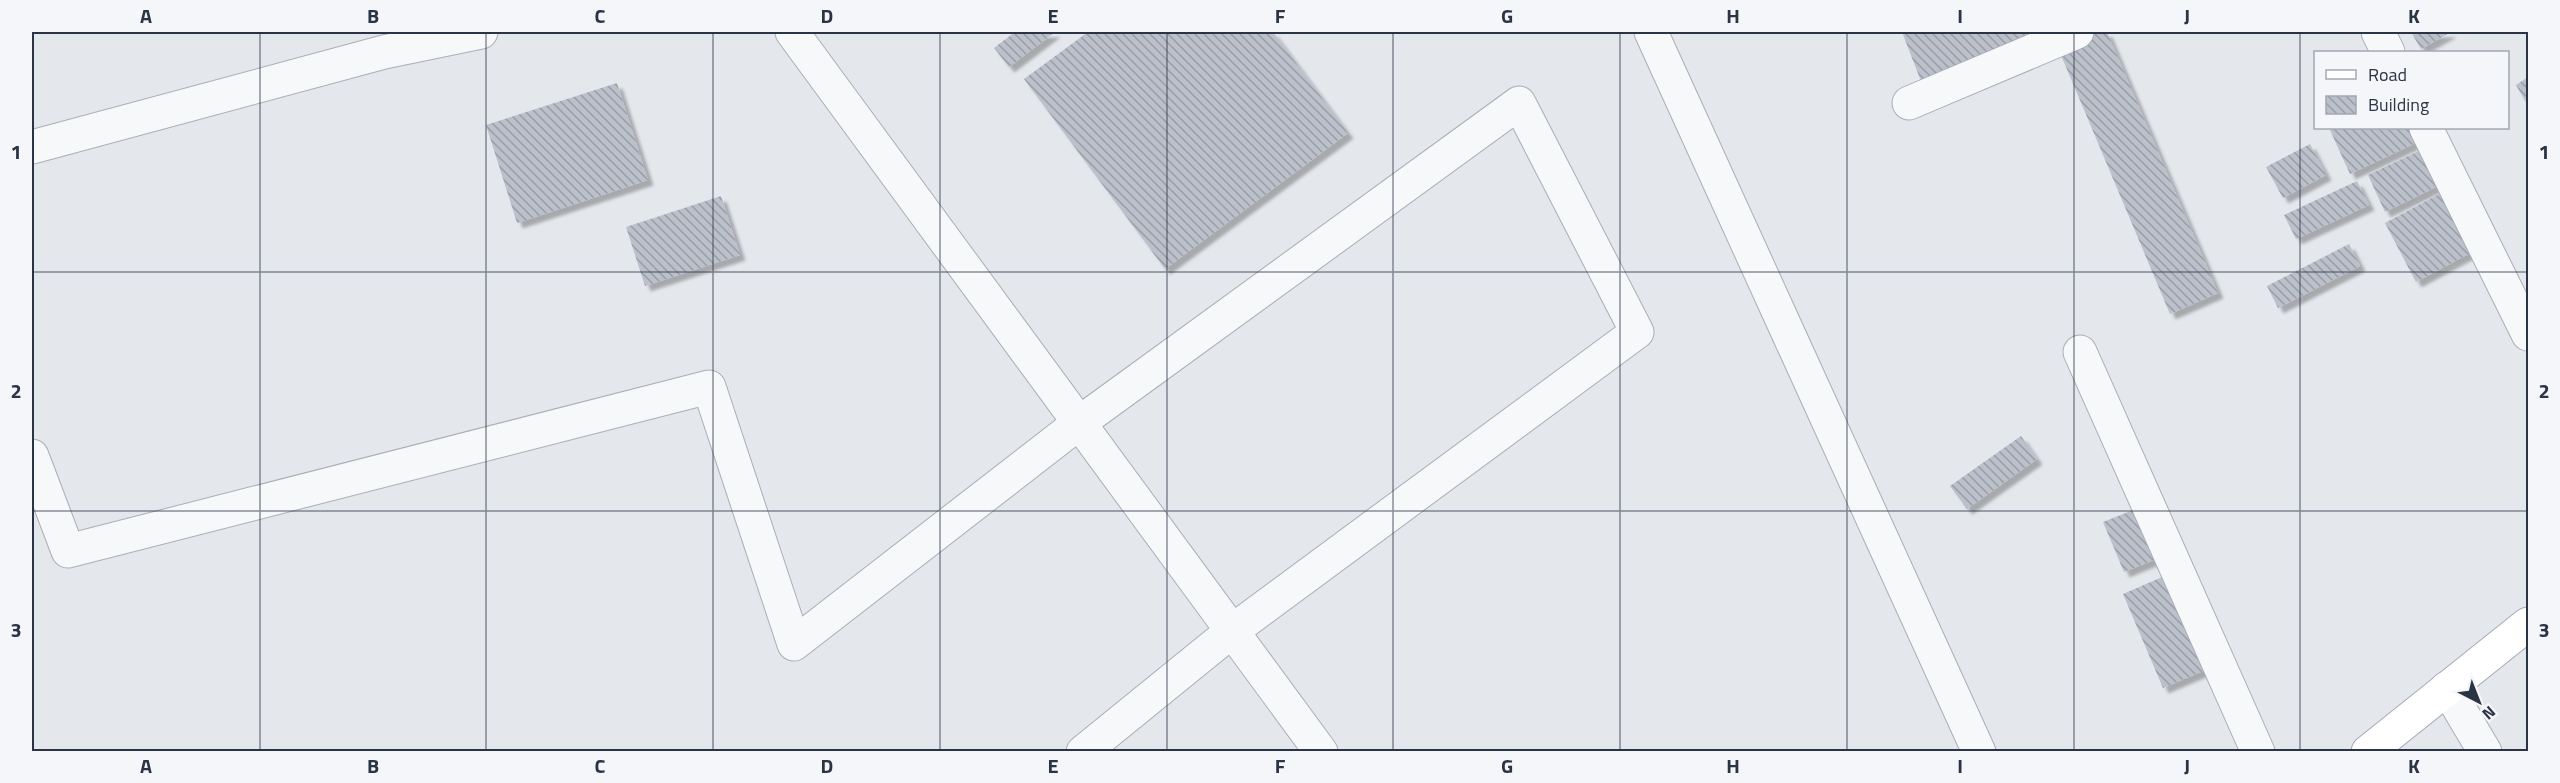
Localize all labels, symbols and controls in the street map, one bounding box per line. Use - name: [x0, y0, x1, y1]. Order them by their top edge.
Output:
- text: A: [140, 0, 152, 31]
- text: B: [367, 0, 379, 31]
- text: C: [595, 0, 606, 31]
- text: D: [821, 0, 833, 31]
- text: E: [1047, 0, 1059, 31]
- text: F: [1275, 0, 1286, 31]
- text: G: [1501, 0, 1513, 31]
- text: H: [1726, 0, 1740, 31]
- text: I: [1957, 0, 1963, 31]
- text: J: [2184, 0, 2190, 31]
- text: K: [2408, 0, 2420, 31]
- legend: [2314, 51, 2509, 129]
- text: Road: [2368, 61, 2407, 88]
- text: Building: [2368, 91, 2429, 118]
- text: 1: [10, 136, 22, 167]
- text: 1: [2538, 136, 2550, 167]
- text: 2: [10, 375, 22, 406]
- text: 2: [2538, 375, 2550, 406]
- text: 3: [10, 614, 22, 645]
- text: 3: [2538, 614, 2550, 645]
- north arrow: [2449, 672, 2509, 732]
- text: N: [2477, 701, 2501, 726]
- text: A: [140, 750, 152, 781]
- text: B: [367, 750, 379, 781]
- text: C: [595, 750, 606, 781]
- text: D: [821, 750, 833, 781]
- text: E: [1047, 750, 1059, 781]
- text: F: [1275, 750, 1286, 781]
- text: G: [1501, 750, 1513, 781]
- text: H: [1726, 750, 1740, 781]
- text: I: [1957, 750, 1963, 781]
- text: J: [2184, 750, 2190, 781]
- text: K: [2408, 750, 2420, 781]

